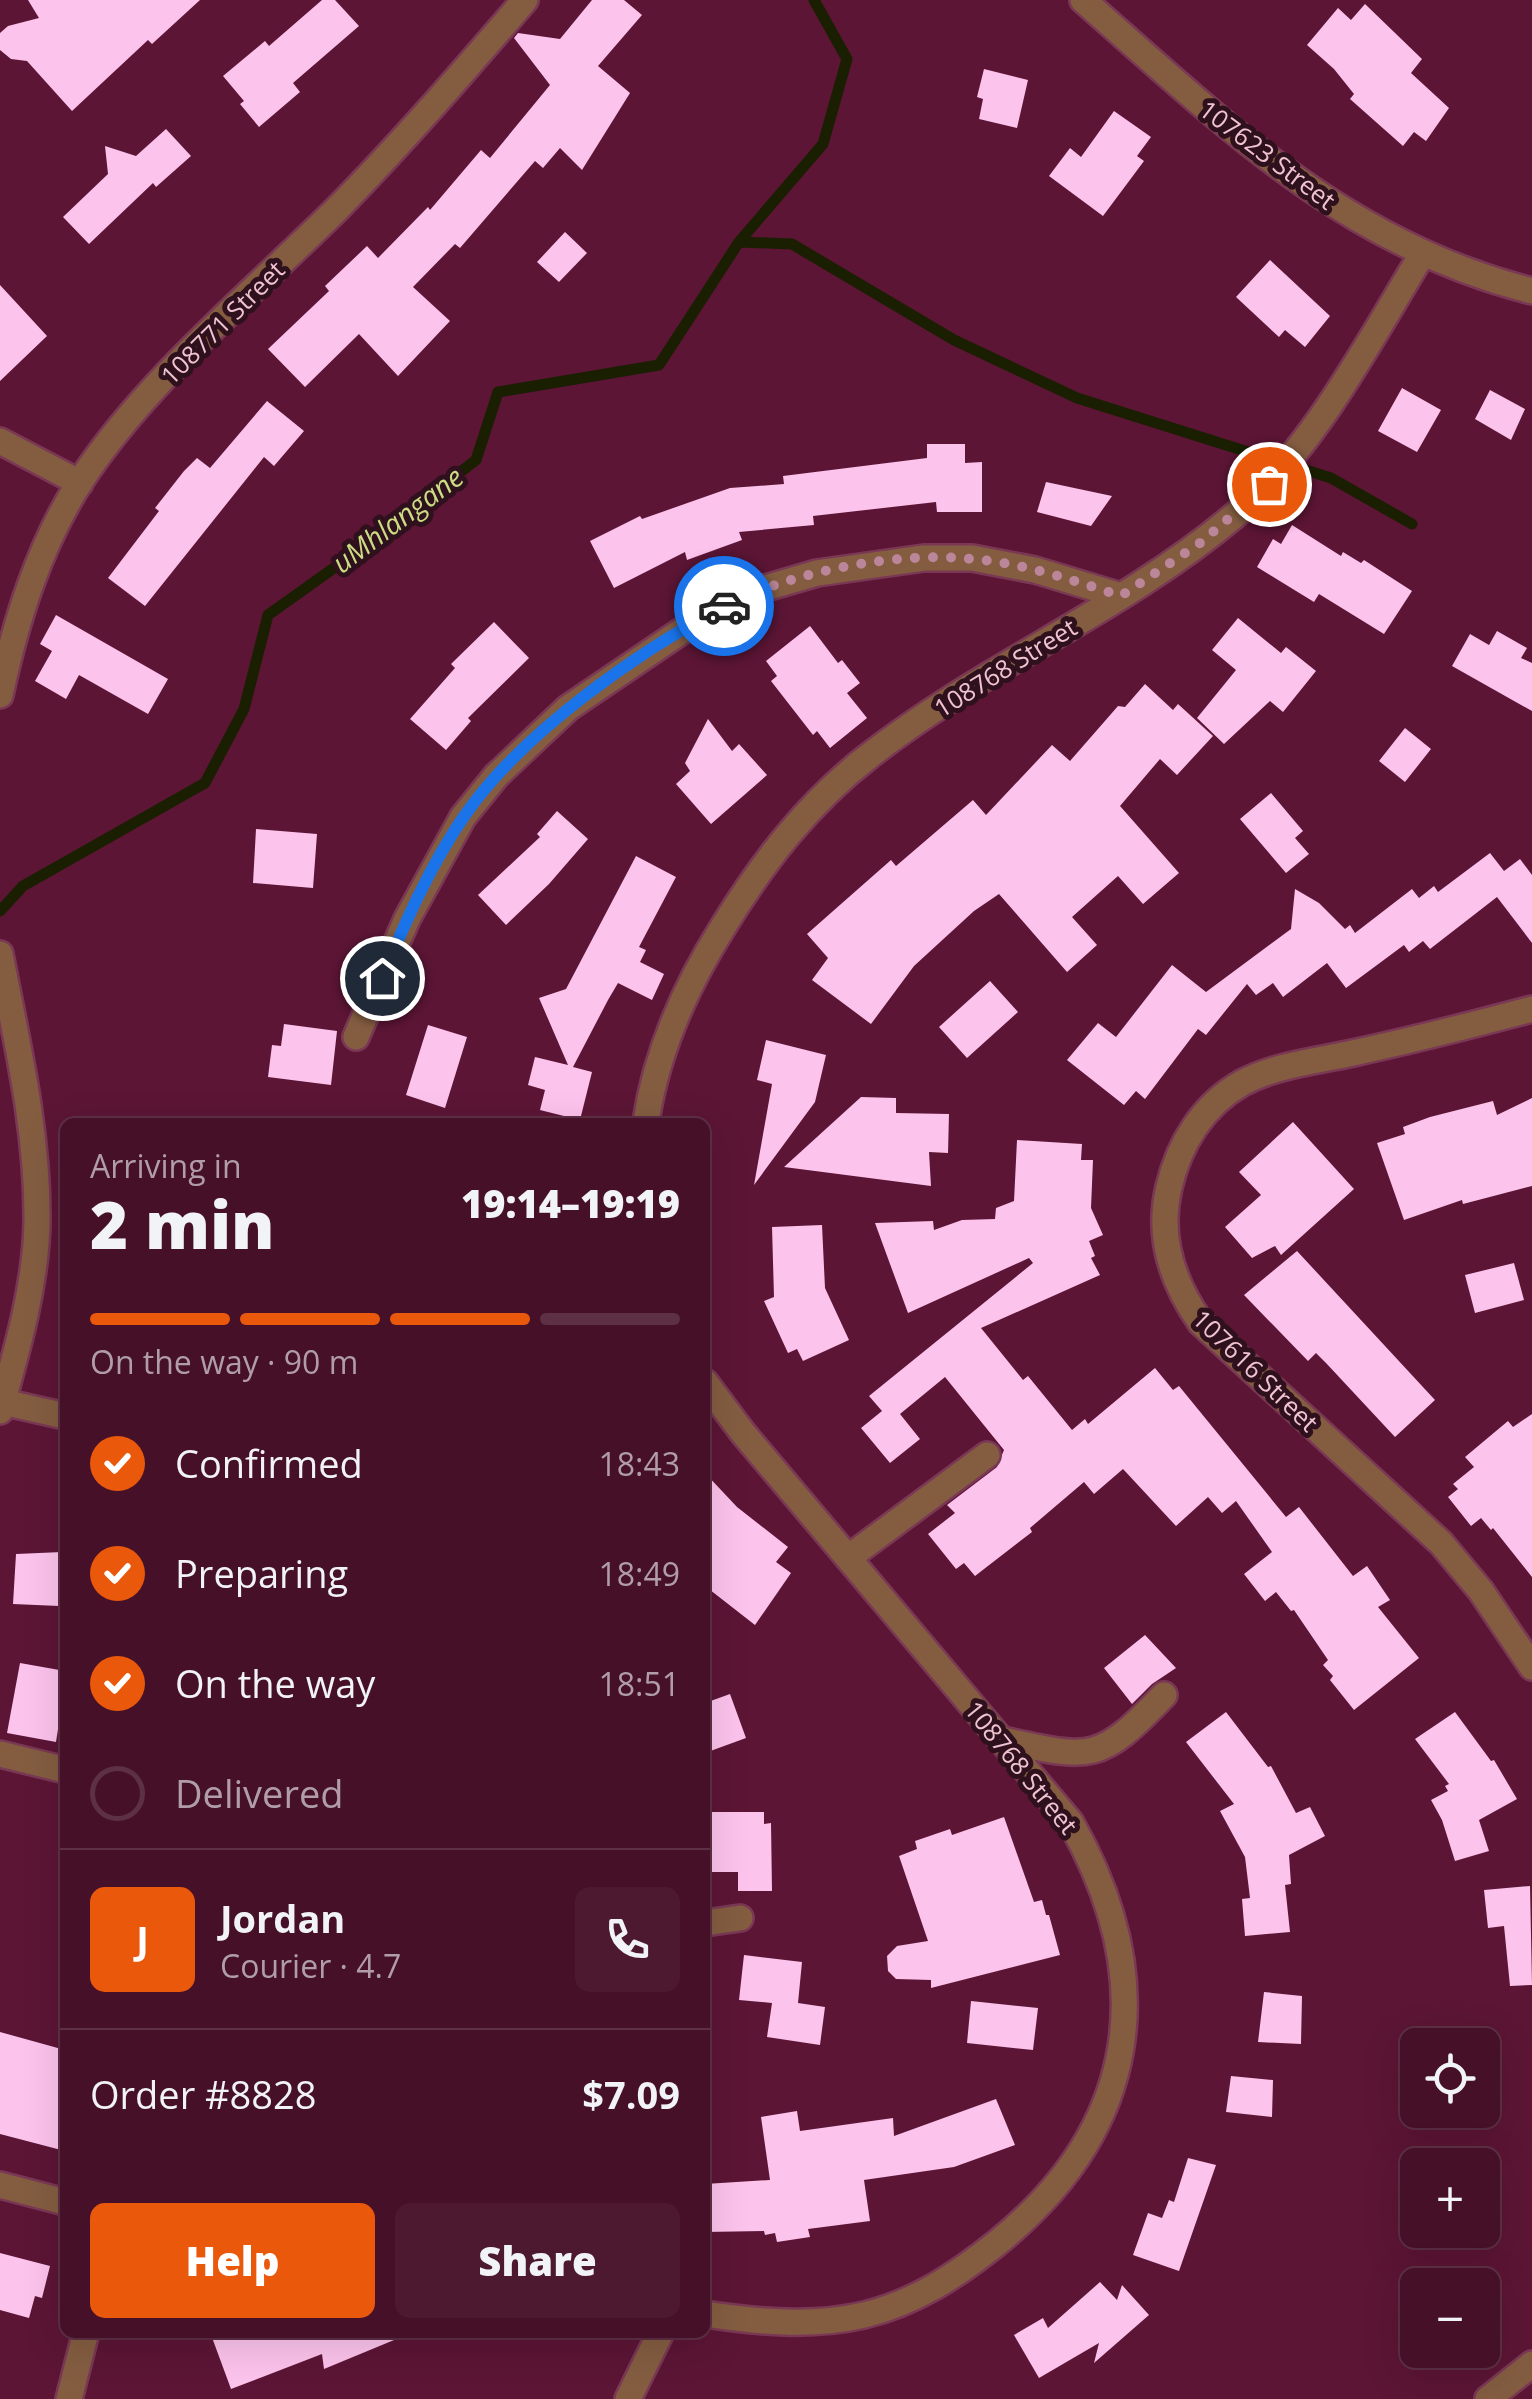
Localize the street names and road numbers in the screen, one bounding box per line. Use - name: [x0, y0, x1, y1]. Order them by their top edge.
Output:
- street label: 107623 Street: [1193, 92, 1343, 216]
- street label: 108771 Street: [153, 253, 291, 391]
- street label: 108768 Street: [927, 610, 1083, 724]
- street label: 107616 Street: [1186, 1301, 1326, 1439]
- street label: 108768 Street: [958, 1693, 1086, 1841]

